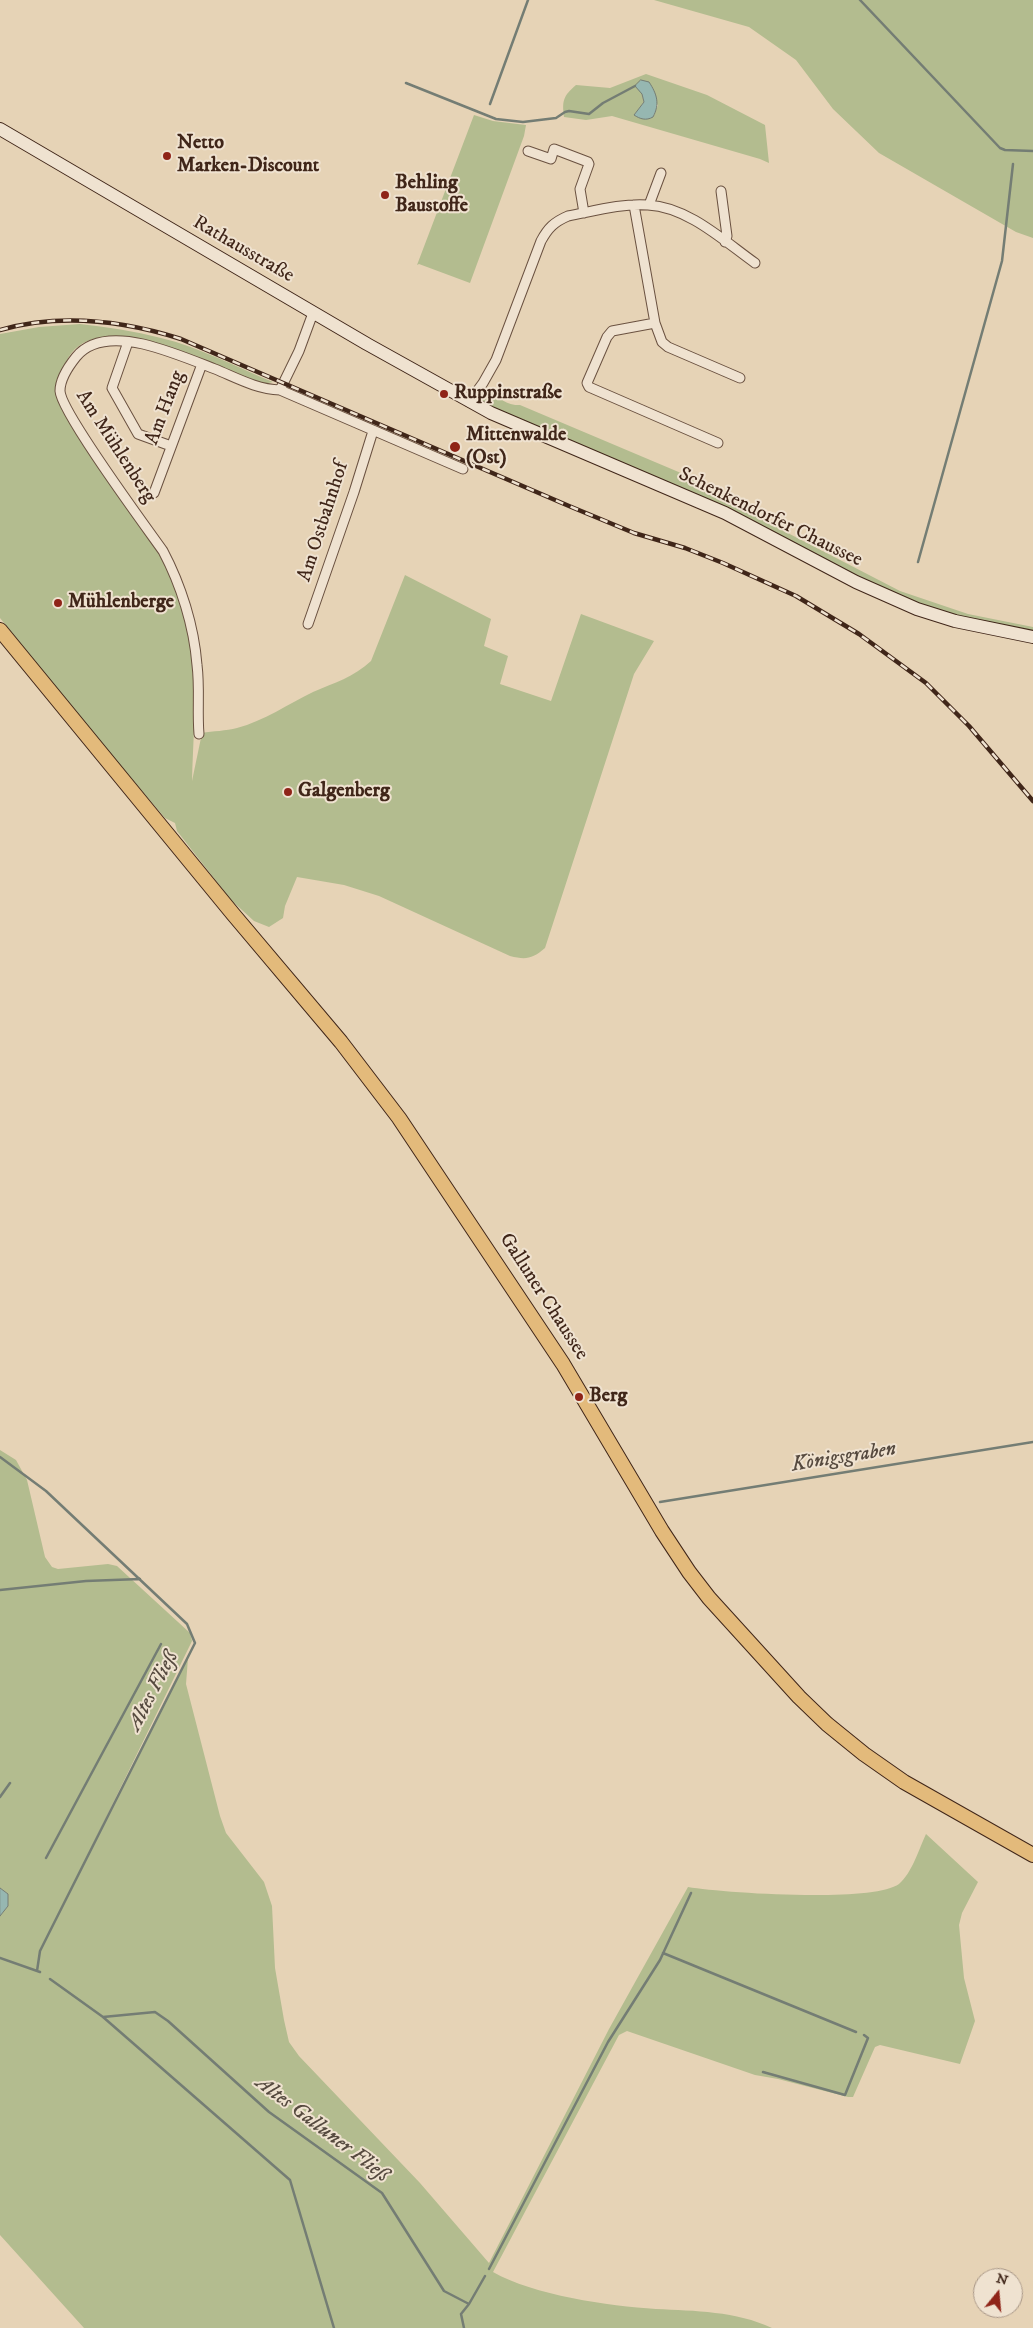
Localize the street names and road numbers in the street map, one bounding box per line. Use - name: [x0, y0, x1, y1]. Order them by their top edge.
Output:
- street label: Rathausstraße: [188, 211, 298, 289]
- street label: Am Hang: [141, 368, 191, 448]
- street label: Am Mühlenberg: [70, 386, 160, 508]
- street label: Am Ostbahnhof: [293, 459, 355, 585]
- street label: Schenkendorfer Chaussee: [674, 463, 866, 573]
- street label: Galluner Chaussee: [493, 1229, 593, 1365]

